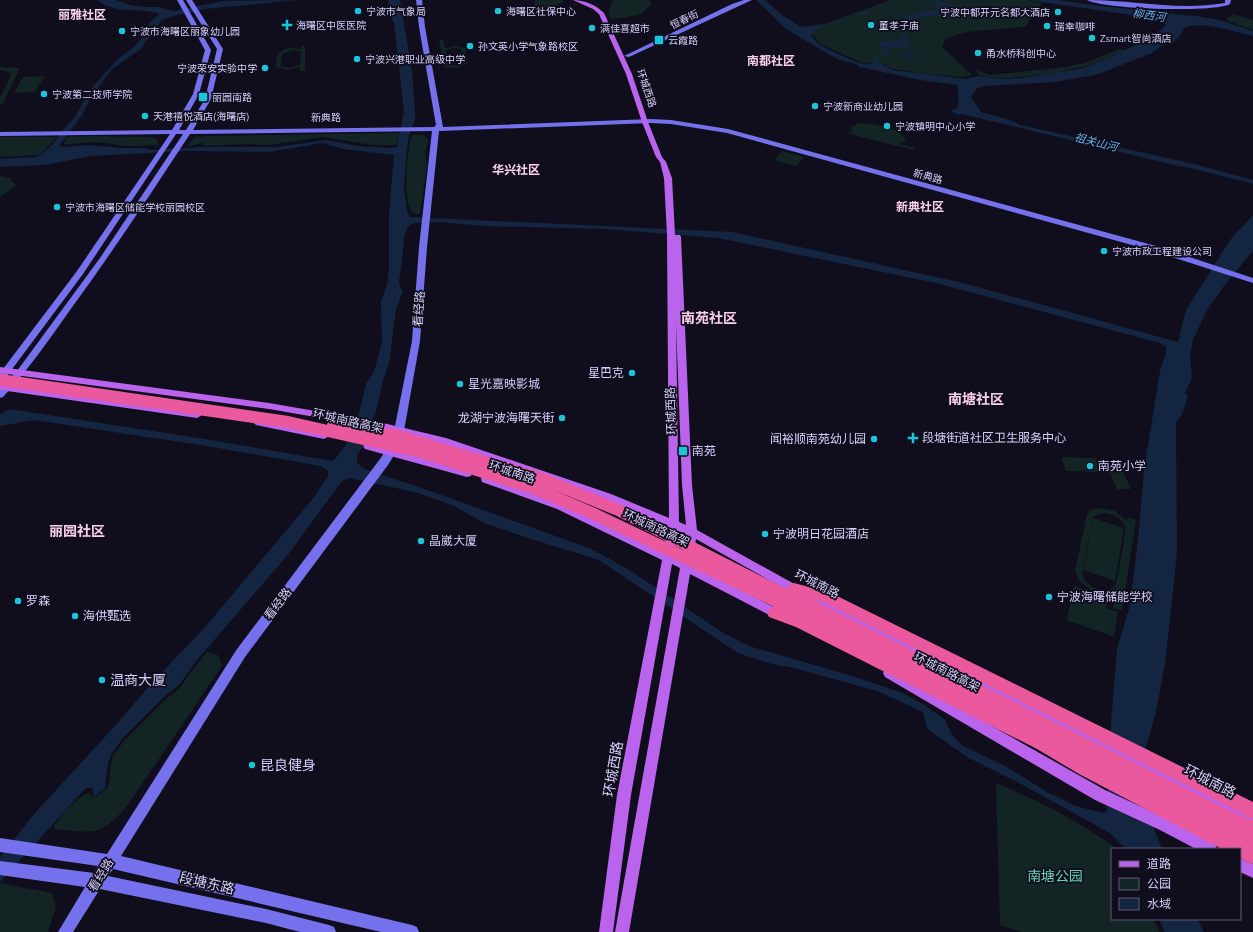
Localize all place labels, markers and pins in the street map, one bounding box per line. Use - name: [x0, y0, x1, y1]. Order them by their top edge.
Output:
- marker: 宁波市气象局: [353, 6, 363, 16]
- place label: 宁波市气象局: [366, 6, 426, 17]
- marker: 海曙区社保中心: [493, 6, 503, 16]
- place label: 海曙区社保中心: [506, 6, 576, 17]
- place label: 宁波中都开元名都大酒店: [940, 7, 1050, 18]
- marker: 宁波中都开元名都大酒店: [1053, 7, 1063, 17]
- marker: 海曙区中医医院: [281, 19, 293, 31]
- place label: 海曙区中医医院: [296, 20, 366, 31]
- marker: 董孝子庙: [866, 20, 876, 30]
- place label: 董孝子庙: [879, 20, 919, 31]
- marker: 瑞幸咖啡: [1042, 21, 1052, 31]
- place label: 瑞幸咖啡: [1055, 21, 1095, 32]
- marker: 满佳喜超市: [587, 23, 597, 33]
- place label: 满佳喜超市: [600, 23, 650, 34]
- marker: 宁波市海曙区丽象幼儿园: [117, 26, 127, 36]
- place label: 宁波市海曙区丽象幼儿园: [130, 26, 240, 37]
- marker: Zsmart智尚酒店: [1087, 33, 1097, 43]
- place label: Zsmart智尚酒店: [1100, 33, 1172, 44]
- marker: 云霞路: [653, 34, 665, 46]
- place label: 云霞路: [668, 35, 698, 46]
- marker: 孙文英小学气象路校区: [465, 41, 475, 51]
- place label: 孙文英小学气象路校区: [478, 41, 578, 52]
- marker: 甬水桥科创中心: [973, 48, 983, 58]
- place label: 甬水桥科创中心: [986, 48, 1056, 59]
- marker: 宁波兴港职业高级中学: [352, 54, 362, 64]
- place label: 宁波兴港职业高级中学: [365, 54, 465, 65]
- place label: 宁波荣安实验中学: [177, 63, 257, 74]
- marker: 宁波荣安实验中学: [260, 63, 270, 73]
- marker: 宁波第二技师学院: [39, 89, 49, 99]
- place label: 宁波第二技师学院: [52, 89, 132, 100]
- marker: 丽园南路: [197, 91, 209, 103]
- place label: 丽园南路: [212, 92, 252, 103]
- marker: 宁波新商业幼儿园: [810, 101, 820, 111]
- place label: 宁波新商业幼儿园: [823, 101, 903, 112]
- marker: 天港禧悦酒店(海曙店): [140, 111, 150, 121]
- place label: 天港禧悦酒店(海曙店): [153, 111, 249, 122]
- marker: 宁波镇明中心小学: [882, 121, 892, 131]
- place label: 宁波镇明中心小学: [895, 121, 975, 132]
- marker: 宁波市海曙区储能学校丽园校区: [52, 202, 62, 212]
- place label: 宁波市海曙区储能学校丽园校区: [65, 202, 205, 213]
- marker: 宁波市政工程建设公司: [1099, 246, 1109, 256]
- place label: 宁波市政工程建设公司: [1112, 246, 1212, 257]
- place label: 星巴克: [588, 366, 624, 379]
- marker: 星巴克: [627, 368, 637, 378]
- place label: 星光嘉映影城: [468, 377, 540, 390]
- marker: 星光嘉映影城: [455, 379, 465, 389]
- place label: 龙湖宁波海曙天街: [458, 411, 554, 424]
- marker: 龙湖宁波海曙天街: [557, 413, 567, 423]
- place label: 段塘街道社区卫生服务中心: [922, 431, 1066, 444]
- place label: 闻裕顺南苑幼儿园: [770, 432, 866, 445]
- marker: 段塘街道社区卫生服务中心: [907, 432, 919, 444]
- marker: 闻裕顺南苑幼儿园: [869, 434, 879, 444]
- place label: 南苑: [692, 444, 716, 457]
- marker: 南苑: [677, 445, 689, 457]
- place label: 南苑小学: [1098, 459, 1146, 472]
- marker: 南苑小学: [1085, 461, 1095, 471]
- place label: 宁波明日花园酒店: [773, 527, 869, 540]
- marker: 宁波明日花园酒店: [760, 529, 770, 539]
- place label: 晶崴大厦: [429, 534, 477, 547]
- marker: 晶崴大厦: [416, 536, 426, 546]
- place label: 宁波海曙储能学校: [1057, 590, 1153, 603]
- marker: 宁波海曙储能学校: [1044, 592, 1054, 602]
- place label: 罗森: [26, 594, 50, 607]
- marker: 罗森: [13, 596, 23, 606]
- place label: 海供甄选: [83, 609, 131, 622]
- marker: 海供甄选: [70, 611, 80, 621]
- place label: 温商大厦: [110, 672, 166, 688]
- marker: 温商大厦: [97, 675, 107, 685]
- place label: 昆良健身: [260, 757, 316, 773]
- marker: 昆良健身: [247, 760, 257, 770]

